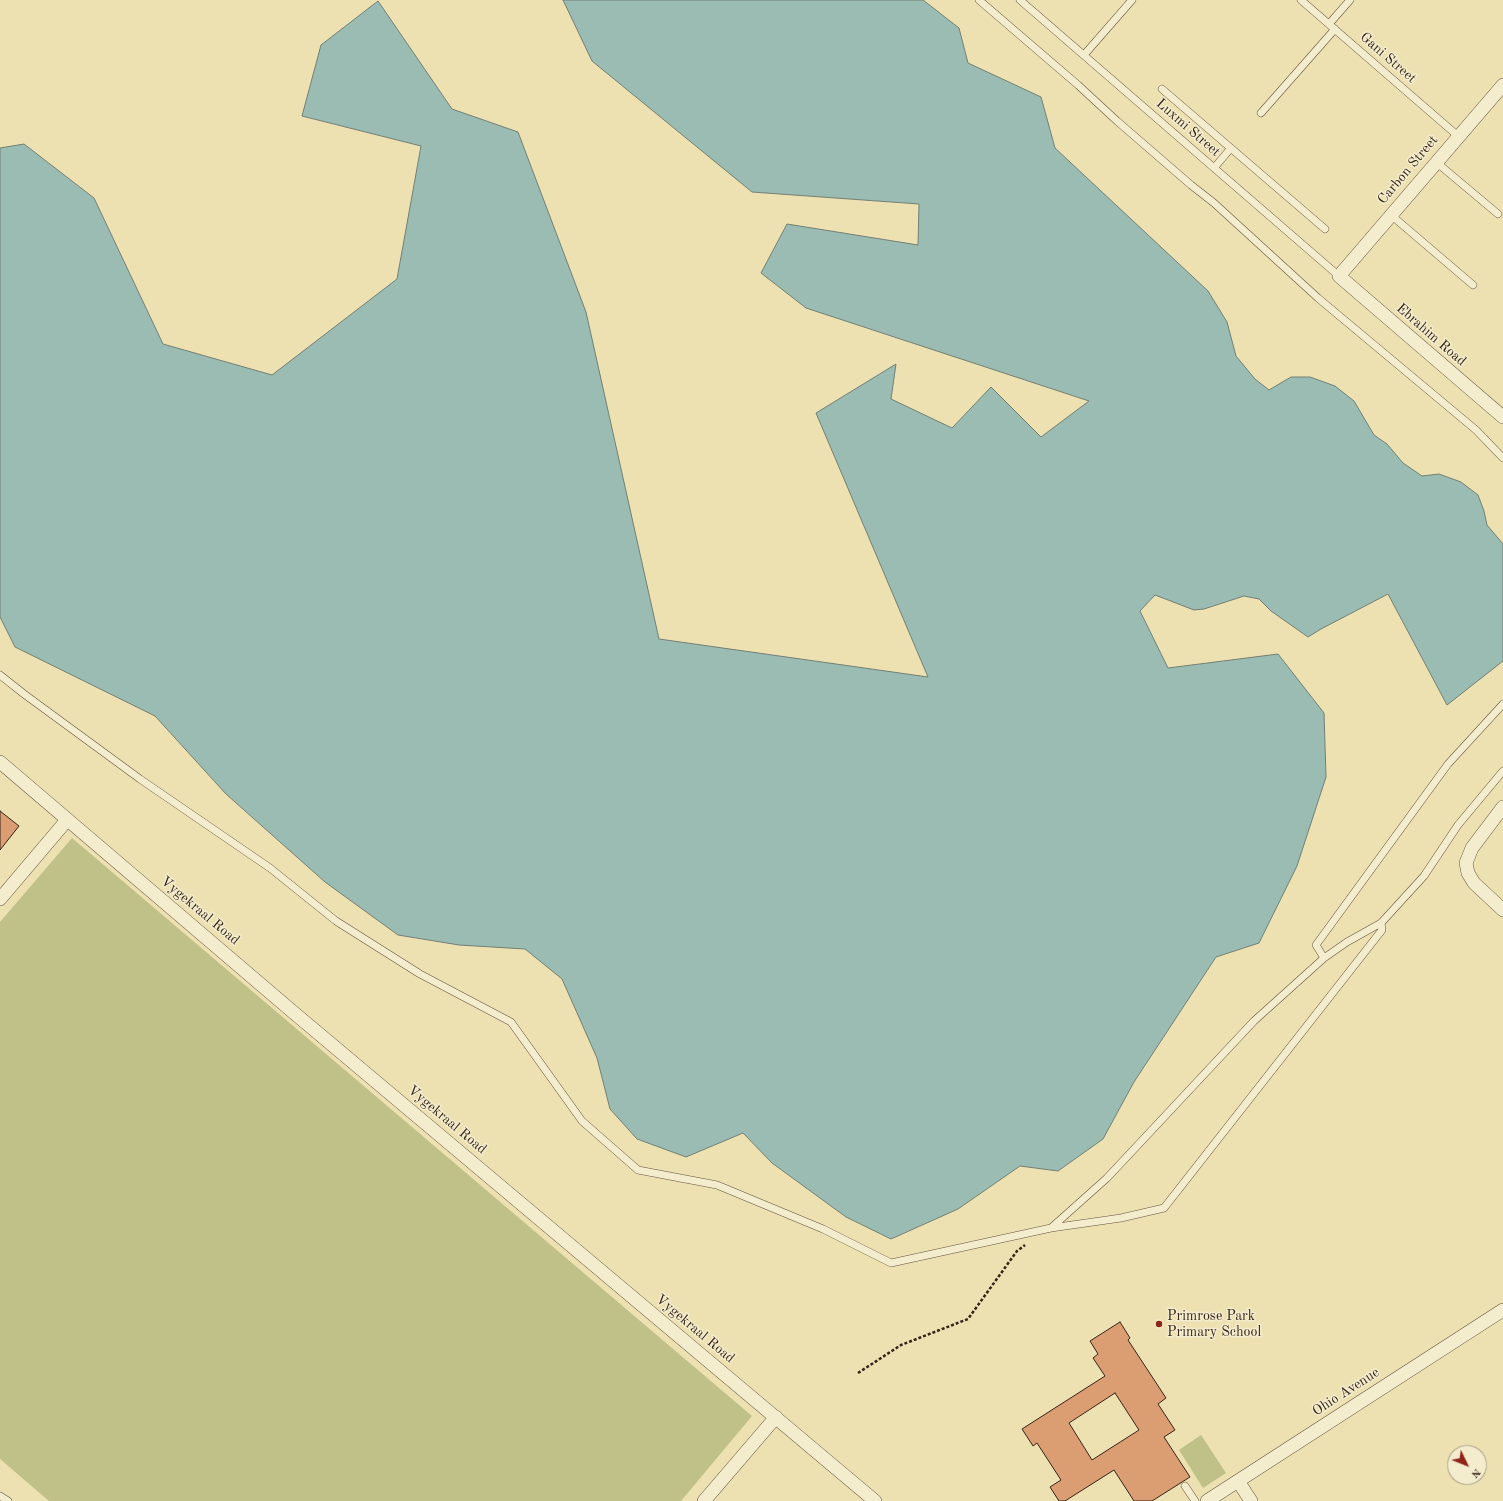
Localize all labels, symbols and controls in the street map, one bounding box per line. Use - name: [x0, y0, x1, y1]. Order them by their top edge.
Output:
- street label: Gani Street: [1356, 29, 1420, 87]
- street label: Luxmi Street: [1152, 95, 1224, 161]
- street label: Carbon Street: [1374, 132, 1442, 208]
- street label: Ebrahim Road: [1393, 300, 1469, 370]
- street label: Vygekraal Road: [157, 873, 243, 949]
- street label: Vygekraal Road: [404, 1082, 490, 1158]
- street label: Vygekraal Road: [652, 1291, 738, 1367]
- place label: Primrose Park Primary School: [1167, 1308, 1261, 1340]
- marker: Primrose Park Primary School: [1154, 1319, 1164, 1329]
- street label: Ohio Avenue: [1309, 1364, 1383, 1420]
- north arrow: [1447, 1445, 1487, 1485]
- text: N: [1469, 1466, 1482, 1480]

